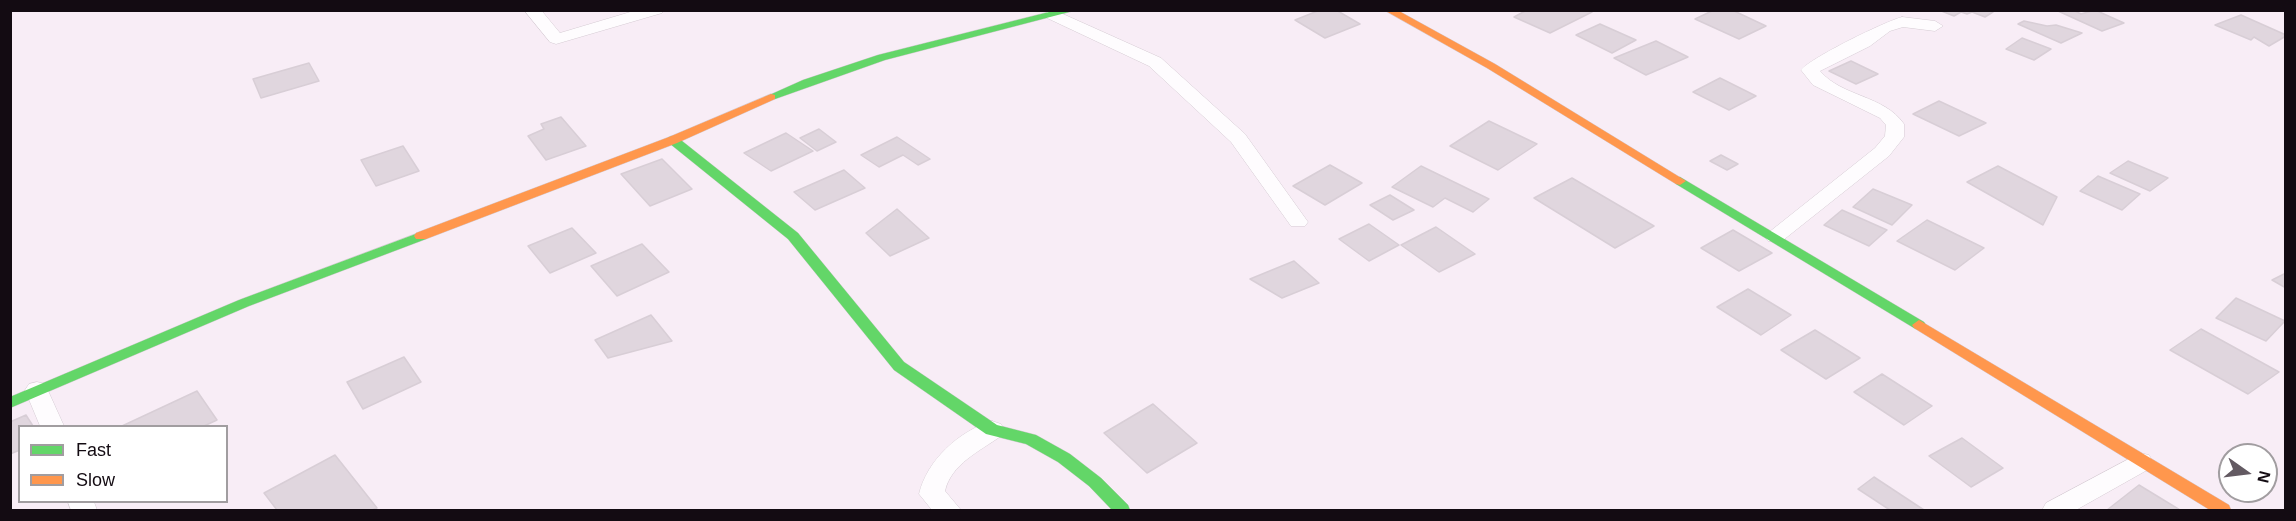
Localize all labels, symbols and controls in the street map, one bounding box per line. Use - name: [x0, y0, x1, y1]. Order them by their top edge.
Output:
- legend: [18, 425, 228, 503]
- text: Fast: [76, 440, 111, 460]
- north arrow: [2218, 443, 2278, 503]
- text: N: [2254, 469, 2274, 485]
- text: Slow: [76, 470, 115, 490]

